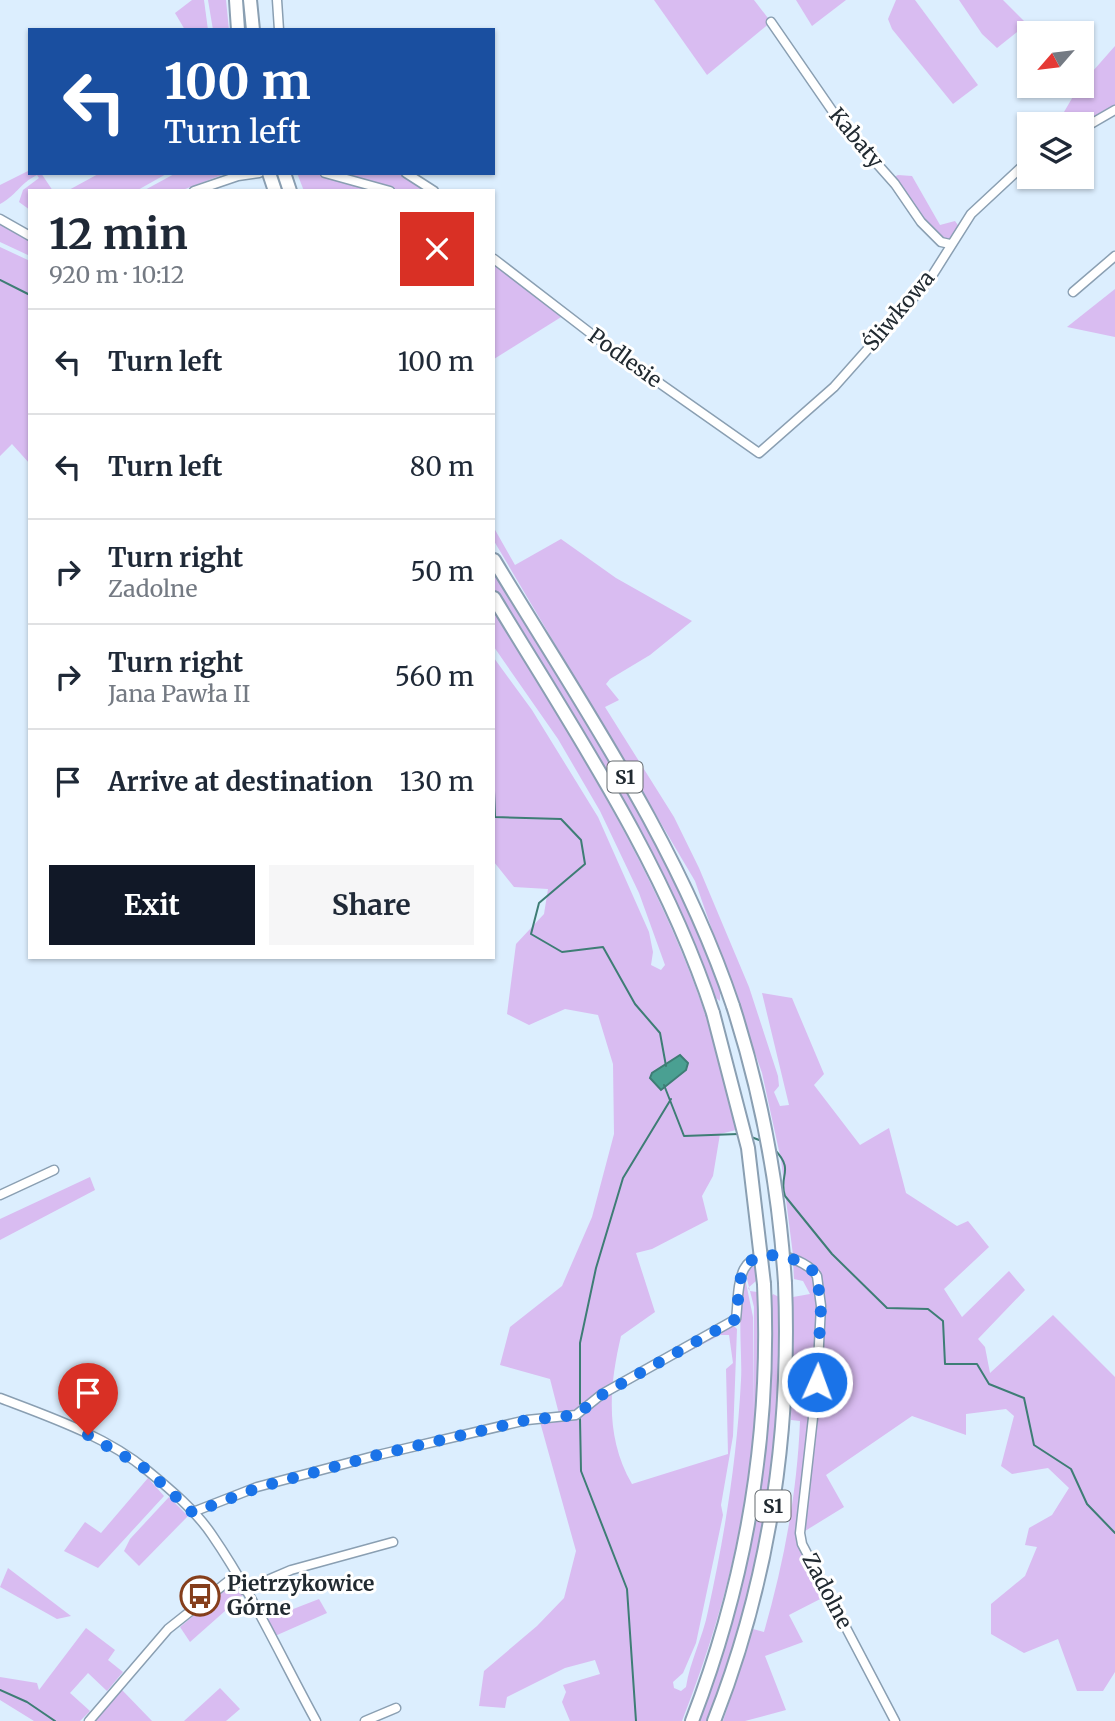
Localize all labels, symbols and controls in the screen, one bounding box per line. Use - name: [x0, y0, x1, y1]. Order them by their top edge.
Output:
- north arrow: [1017, 21, 1094, 98]
- map controls: [1017, 21, 1094, 189]
- text: 100 m: [164, 51, 311, 112]
- icon: left: [49, 56, 140, 147]
- street label: Kabaty: [823, 102, 890, 174]
- text: Turn left: [164, 112, 301, 152]
- button: layers: [1017, 112, 1094, 189]
- text: 12 min: [49, 208, 188, 260]
- button: close: [400, 212, 474, 286]
- text: 920 m · 10:12: [49, 260, 184, 289]
- street label: Śliwkowa: [857, 265, 940, 356]
- street label: Podlesie: [583, 322, 667, 393]
- icon: left: [49, 343, 87, 381]
- text: Turn left: [108, 345, 222, 378]
- text: 100 m: [398, 345, 474, 378]
- icon: left: [49, 448, 87, 486]
- text: Turn left: [108, 450, 222, 483]
- text: 80 m: [410, 450, 474, 483]
- text: Turn right: [108, 541, 243, 574]
- icon: right: [49, 553, 87, 591]
- text: 50 m: [410, 555, 474, 588]
- text: Zadolne: [108, 574, 197, 603]
- text: Turn right: [108, 646, 243, 679]
- icon: right: [49, 658, 87, 696]
- text: 560 m: [395, 660, 474, 693]
- text: Jana Pawła II: [108, 679, 250, 708]
- road number: S1: [608, 762, 642, 792]
- icon: arrive: [49, 763, 87, 801]
- text: Arrive at destination: [108, 765, 373, 798]
- text: 130 m: [400, 765, 474, 798]
- button: Exit: [49, 865, 255, 945]
- button: Share: [269, 865, 474, 945]
- position arrow: [780, 1345, 854, 1419]
- pin: [58, 1363, 118, 1435]
- icon: arrive: [69, 1374, 107, 1412]
- road number: S1: [756, 1490, 790, 1522]
- street label: Zadolne: [796, 1548, 859, 1633]
- place label: Pietrzykowice Górne: [227, 1570, 374, 1621]
- bus stop icon: Pietrzykowice Górne: [179, 1575, 221, 1617]

